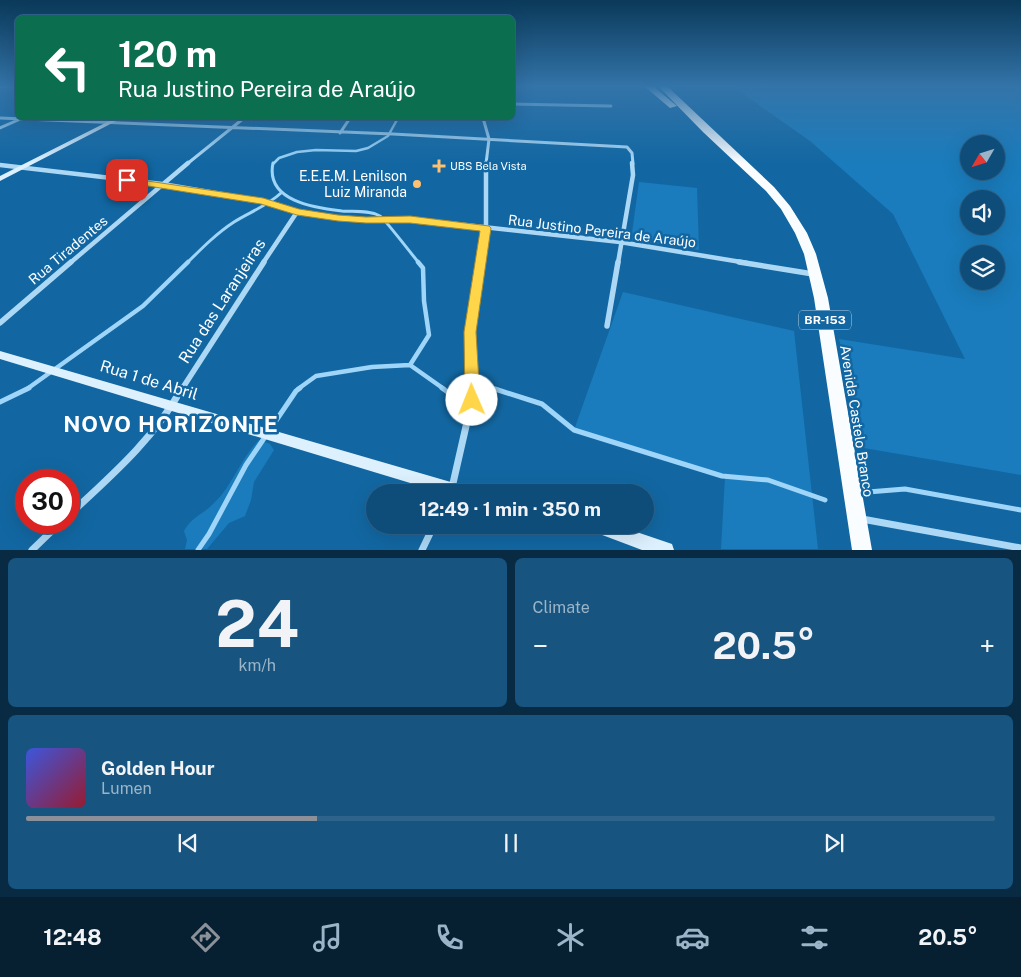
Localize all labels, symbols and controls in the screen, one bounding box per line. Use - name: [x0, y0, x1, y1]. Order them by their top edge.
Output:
- text: 120 m: [118, 34, 217, 75]
- icon: left: [35, 35, 100, 100]
- text: Rua Justino Pereira de Araújo: [118, 76, 416, 102]
- north arrow: [960, 135, 1005, 180]
- map controls: [960, 135, 1005, 290]
- pin: [106, 159, 148, 201]
- marker: UBS Bela Vista: [432, 159, 446, 173]
- place label: UBS Bela Vista: [450, 160, 526, 172]
- icon: arrive: [113, 166, 141, 194]
- place label: E.E.E.M. Lenilson Luiz Miranda: [299, 168, 407, 200]
- marker: E.E.E.M. Lenilson Luiz Miranda: [411, 178, 423, 190]
- button: sound: [960, 190, 1005, 235]
- street label: Rua Tiradentes: [25, 212, 111, 288]
- street label: Rua Justino Pereira de Araújo: [507, 212, 697, 250]
- street label: Rua das Laranjeiras: [175, 235, 269, 367]
- button: layers: [960, 245, 1005, 290]
- road number: BR-153: [799, 310, 851, 330]
- street label: Avenida Castelo Branco: [837, 344, 877, 498]
- street label: Rua 1 de Abril: [98, 356, 200, 404]
- position arrow: [445, 373, 497, 425]
- district label: NOVO HORIZONTE: [63, 411, 279, 437]
- speed limit sign: 30: [15, 469, 80, 534]
- text: 12:49 · 1 min · 350 m: [419, 498, 601, 520]
- text: 24: [215, 585, 299, 662]
- text: Climate: [533, 598, 590, 617]
- text: 20.5°: [712, 623, 815, 668]
- text: −: [533, 629, 548, 662]
- text: +: [979, 629, 995, 662]
- text: km/h: [238, 656, 276, 675]
- text: Golden Hour: [101, 757, 215, 779]
- text: Lumen: [101, 779, 152, 798]
- icon: previous: [174, 829, 202, 857]
- icon: pause: [497, 829, 525, 857]
- icon: next: [820, 829, 848, 857]
- icon: directions: [188, 920, 223, 955]
- icon: music: [310, 920, 345, 955]
- icon: phone: [432, 920, 467, 955]
- icon: climate: [553, 920, 588, 955]
- icon: car: [675, 920, 710, 955]
- icon: filters: [797, 920, 832, 955]
- text: 12:48: [43, 924, 102, 950]
- text: 20.5°: [918, 924, 978, 950]

